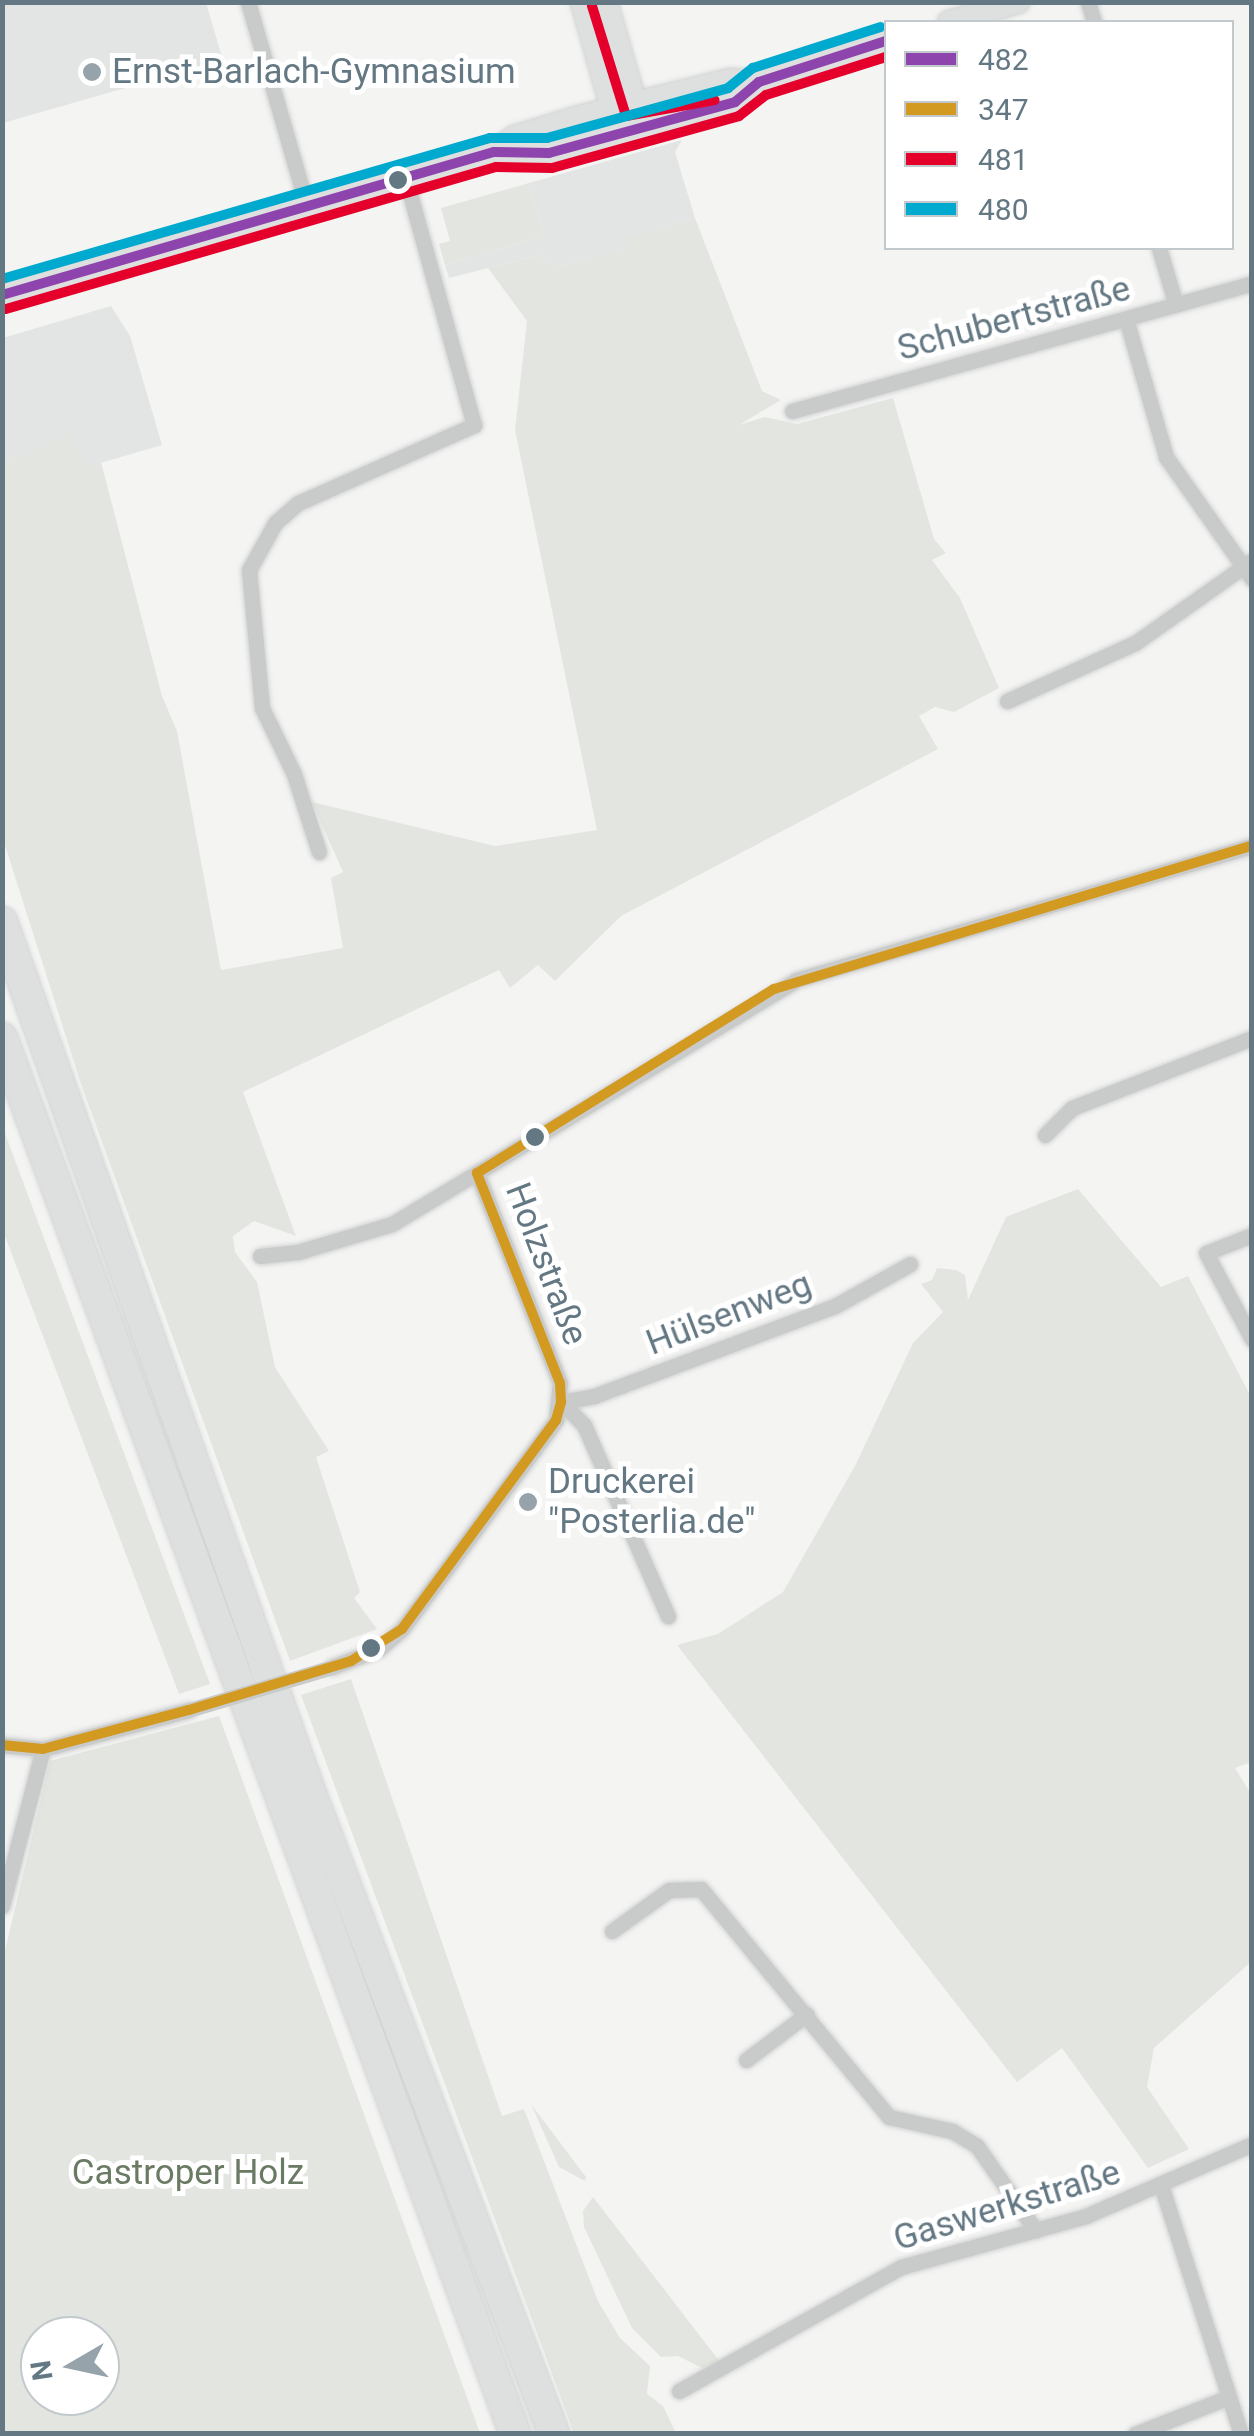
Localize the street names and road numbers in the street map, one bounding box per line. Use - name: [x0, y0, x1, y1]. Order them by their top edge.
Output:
- street label: Schubertstraße: [893, 268, 1135, 370]
- street label: Holzstraße: [496, 1177, 596, 1351]
- street label: Hülsenweg: [641, 1263, 817, 1365]
- street label: Gaswerkstraße: [889, 2152, 1125, 2260]

